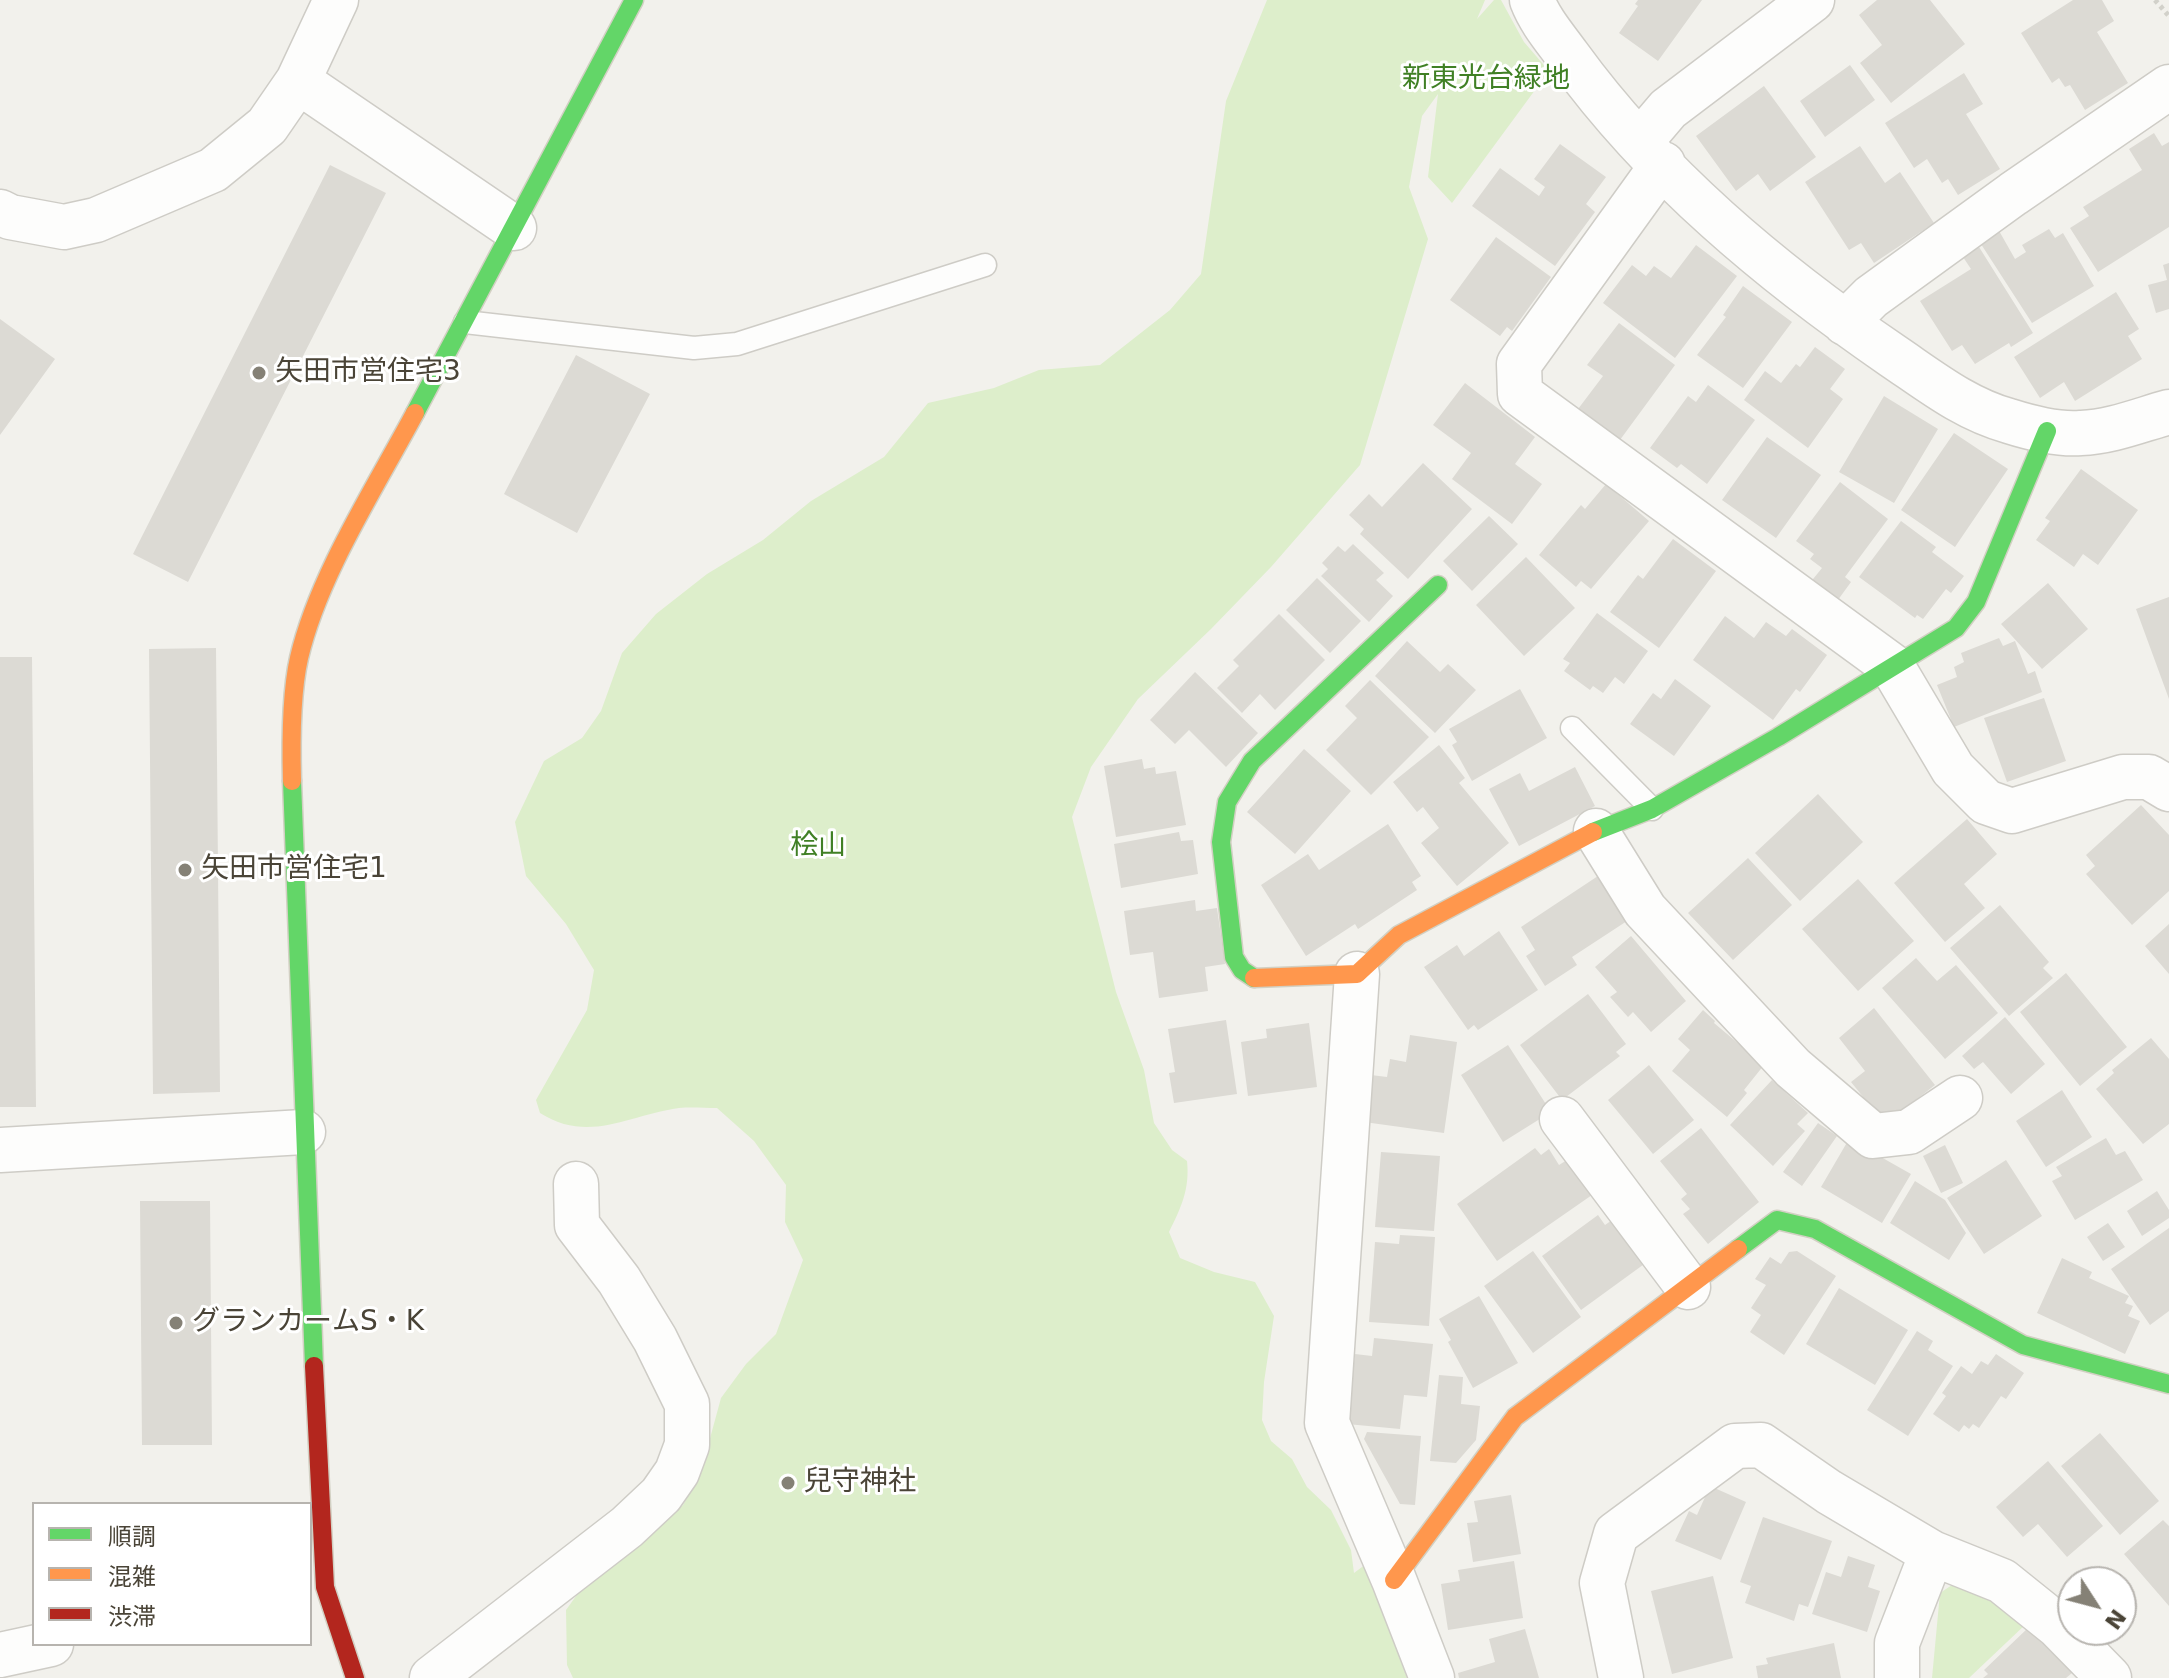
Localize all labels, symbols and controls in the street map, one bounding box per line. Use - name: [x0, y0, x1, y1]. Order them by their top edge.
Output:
- park label: 新東光台緑地: [1402, 63, 1570, 97]
- place label: 矢田市営住宅3: [275, 356, 461, 390]
- marker: 矢田市営住宅3: [250, 364, 268, 382]
- park label: 桧山: [790, 830, 846, 864]
- place label: 矢田市営住宅1: [201, 853, 387, 887]
- marker: 矢田市営住宅1: [176, 861, 194, 879]
- place label: グランカームS・K: [192, 1306, 424, 1340]
- marker: グランカームS・K: [167, 1314, 185, 1332]
- place label: 兒守神社: [804, 1466, 916, 1500]
- marker: 兒守神社: [779, 1474, 797, 1492]
- legend: [32, 1502, 312, 1646]
- text: 順調: [108, 1523, 156, 1551]
- text: 混雑: [108, 1563, 156, 1591]
- north arrow: [2057, 1566, 2137, 1646]
- text: 渋滞: [108, 1603, 156, 1631]
- text: N: [2100, 1604, 2131, 1634]

